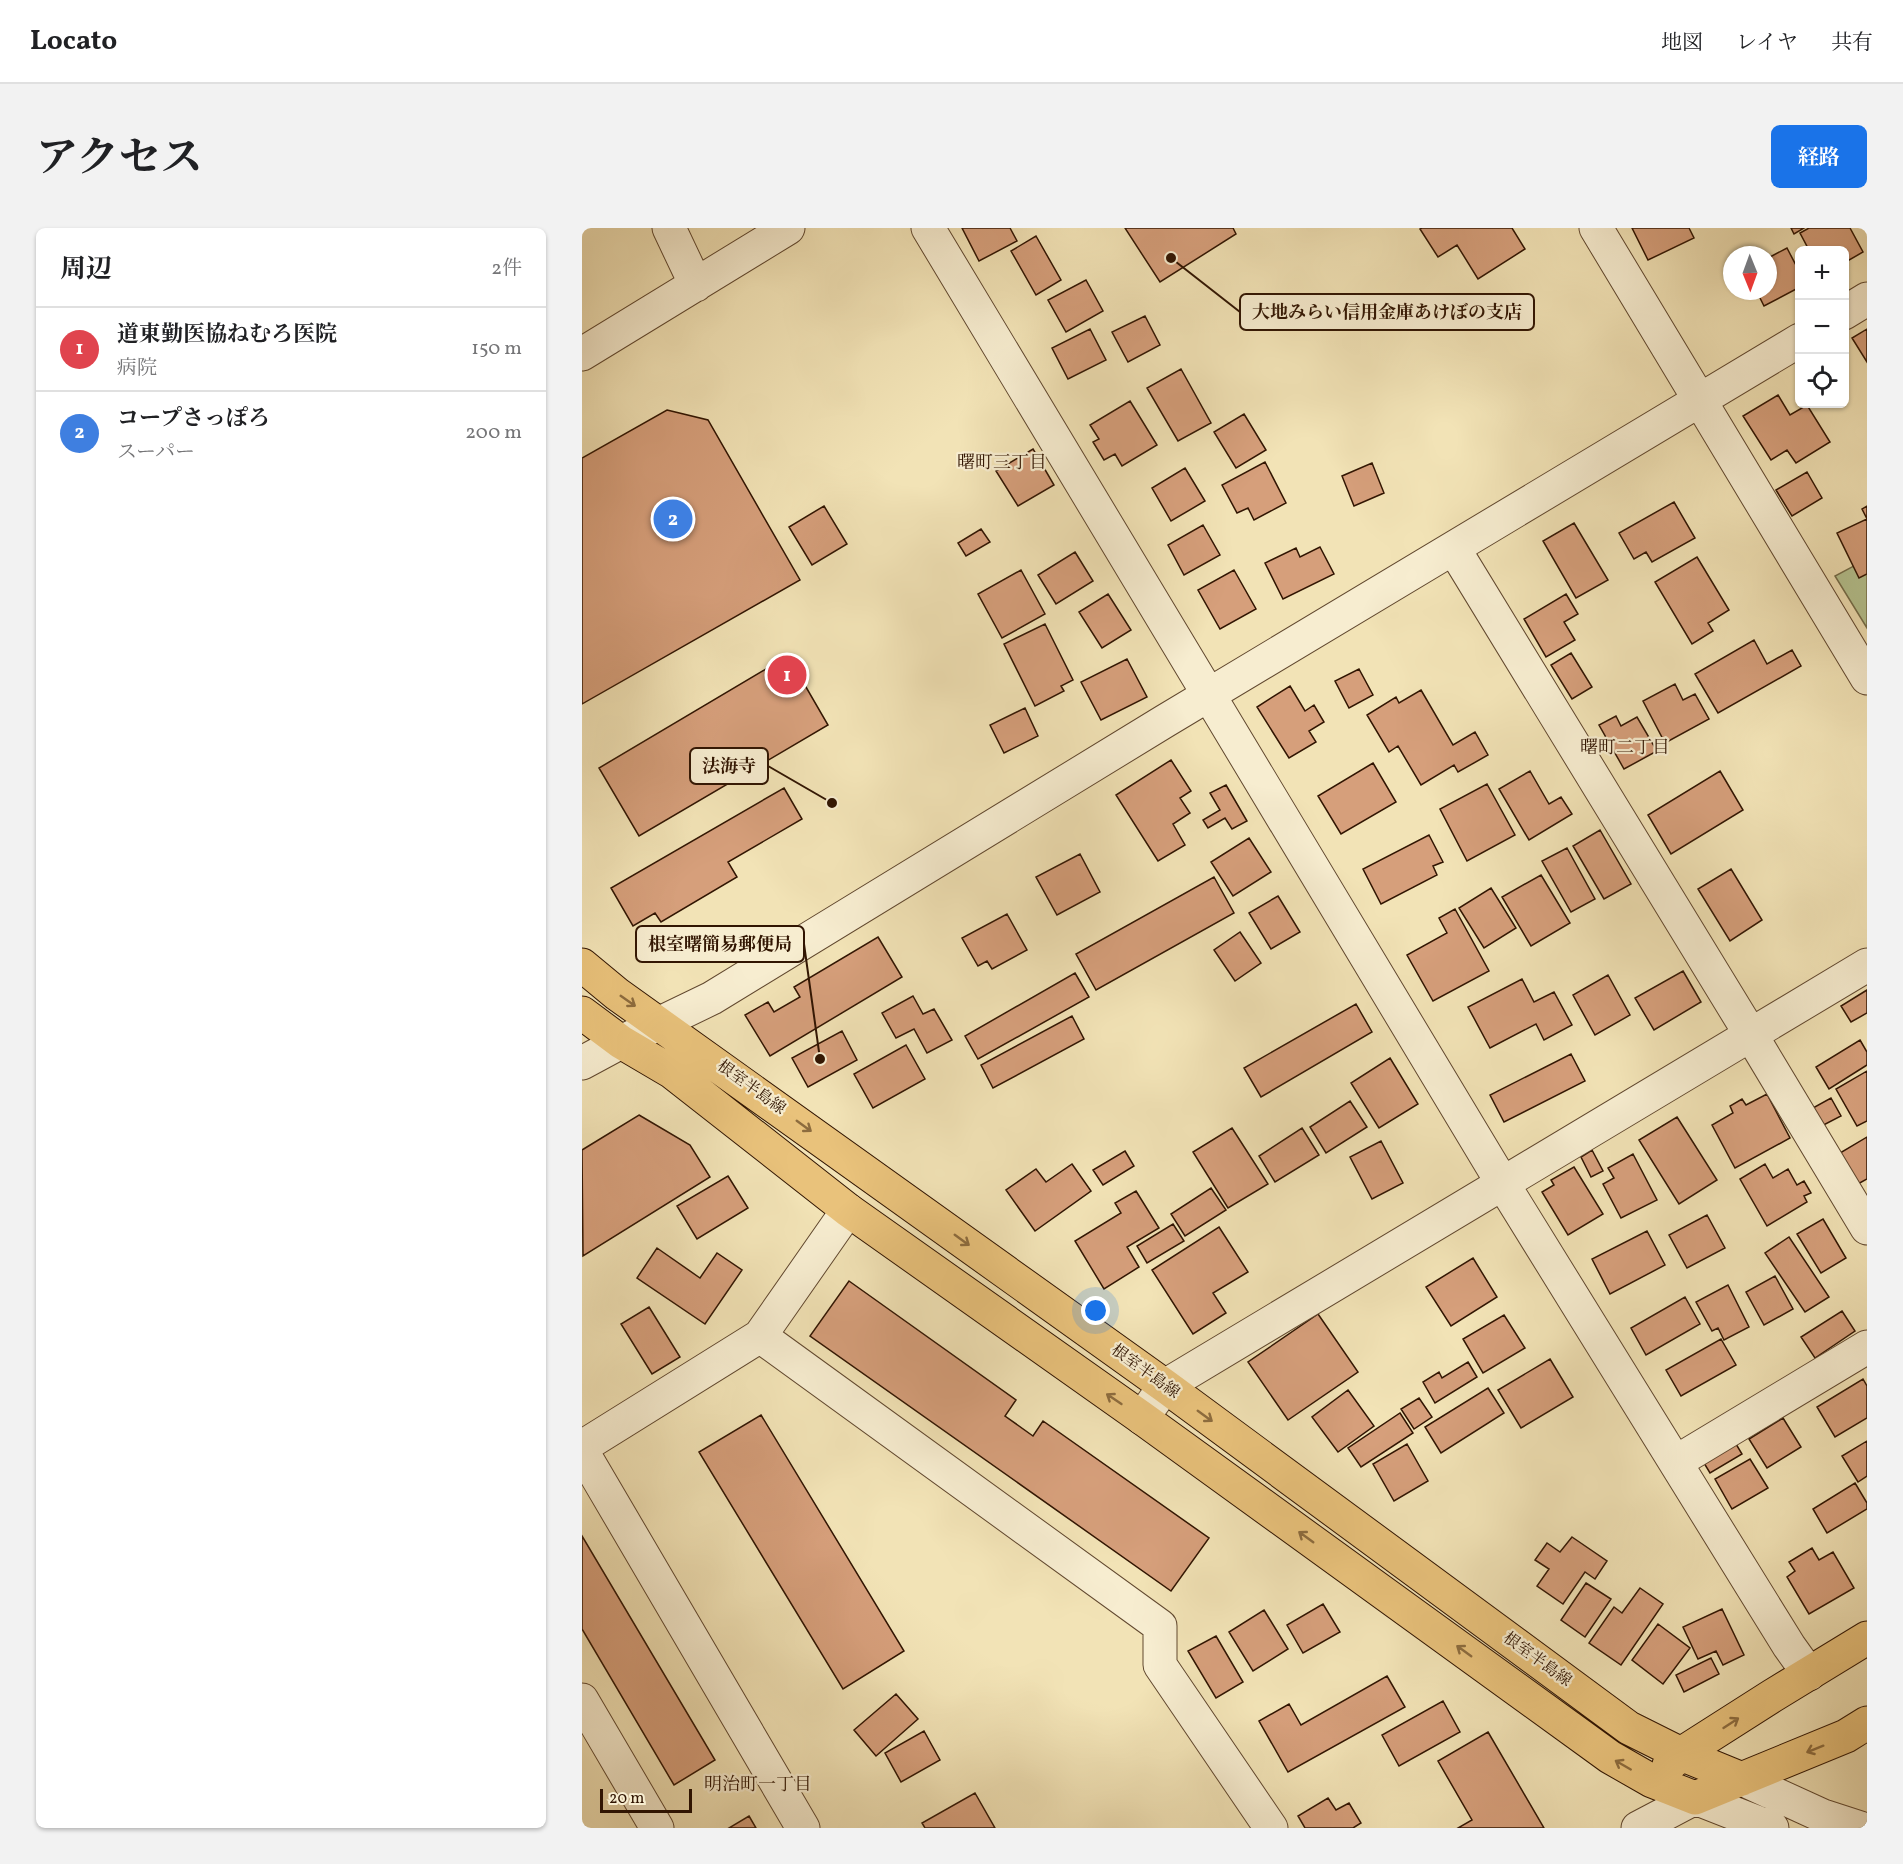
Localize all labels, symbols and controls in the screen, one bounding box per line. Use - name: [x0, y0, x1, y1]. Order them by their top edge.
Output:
- text: Locato: [30, 22, 117, 61]
- text: 地図: [1661, 29, 1703, 58]
- text: レイヤ: [1736, 29, 1798, 58]
- text: 共有: [1831, 29, 1873, 58]
- button: 経路: [1771, 125, 1867, 188]
- text: アクセス: [36, 131, 203, 190]
- north arrow: [1723, 246, 1777, 300]
- map controls: [1795, 246, 1849, 408]
- button: +: [1795, 246, 1849, 300]
- text: 周辺: [60, 252, 112, 288]
- text: 2件: [491, 255, 522, 283]
- callout: 大地みらい信用金庫あけぼの支店: [1240, 294, 1534, 330]
- button: −: [1795, 300, 1849, 354]
- text: 大地みらい信用金庫あけぼの支店: [1252, 301, 1522, 326]
- text: 道東勤医協ねむろ医院: [117, 320, 337, 351]
- text: 1: [75, 335, 84, 363]
- text: 150 m: [471, 335, 522, 363]
- button: locate: [1795, 354, 1849, 408]
- text: 病院: [117, 355, 157, 383]
- text: コープさっぽろ: [117, 404, 270, 435]
- text: 2: [74, 419, 85, 447]
- text: 200 m: [465, 419, 522, 447]
- text: スーパー: [117, 439, 195, 467]
- district label: 曙町三丁目: [957, 451, 1047, 476]
- pin: 2: [654, 496, 692, 542]
- pin: 1: [768, 652, 806, 698]
- district label: 曙町二丁目: [1580, 736, 1670, 761]
- callout: 法海寺: [690, 748, 768, 784]
- text: 法海寺: [702, 755, 756, 780]
- callout: 根室曙簡易郵便局: [636, 926, 804, 962]
- text: 根室曙簡易郵便局: [648, 933, 792, 958]
- one-way arrow: [619, 995, 635, 1007]
- street label: 根室半島線: [712, 1056, 790, 1120]
- one-way arrow: [795, 1120, 811, 1133]
- one-way arrow: [953, 1234, 969, 1246]
- your location: [1081, 1296, 1110, 1325]
- street label: 根室半島線: [1106, 1340, 1184, 1404]
- one-way arrow: [1105, 1392, 1122, 1405]
- one-way arrow: [1197, 1410, 1213, 1422]
- one-way arrow: [1299, 1531, 1315, 1543]
- street label: 根室半島線: [1498, 1628, 1576, 1692]
- one-way arrow: [1457, 1645, 1473, 1657]
- one-way arrow: [1722, 1716, 1739, 1729]
- one-way arrow: [1806, 1744, 1824, 1755]
- one-way arrow: [1615, 1758, 1632, 1770]
- district label: 明治町一丁目: [704, 1773, 812, 1798]
- scale bar: [600, 1786, 692, 1814]
- text: 20 m: [609, 1788, 644, 1810]

